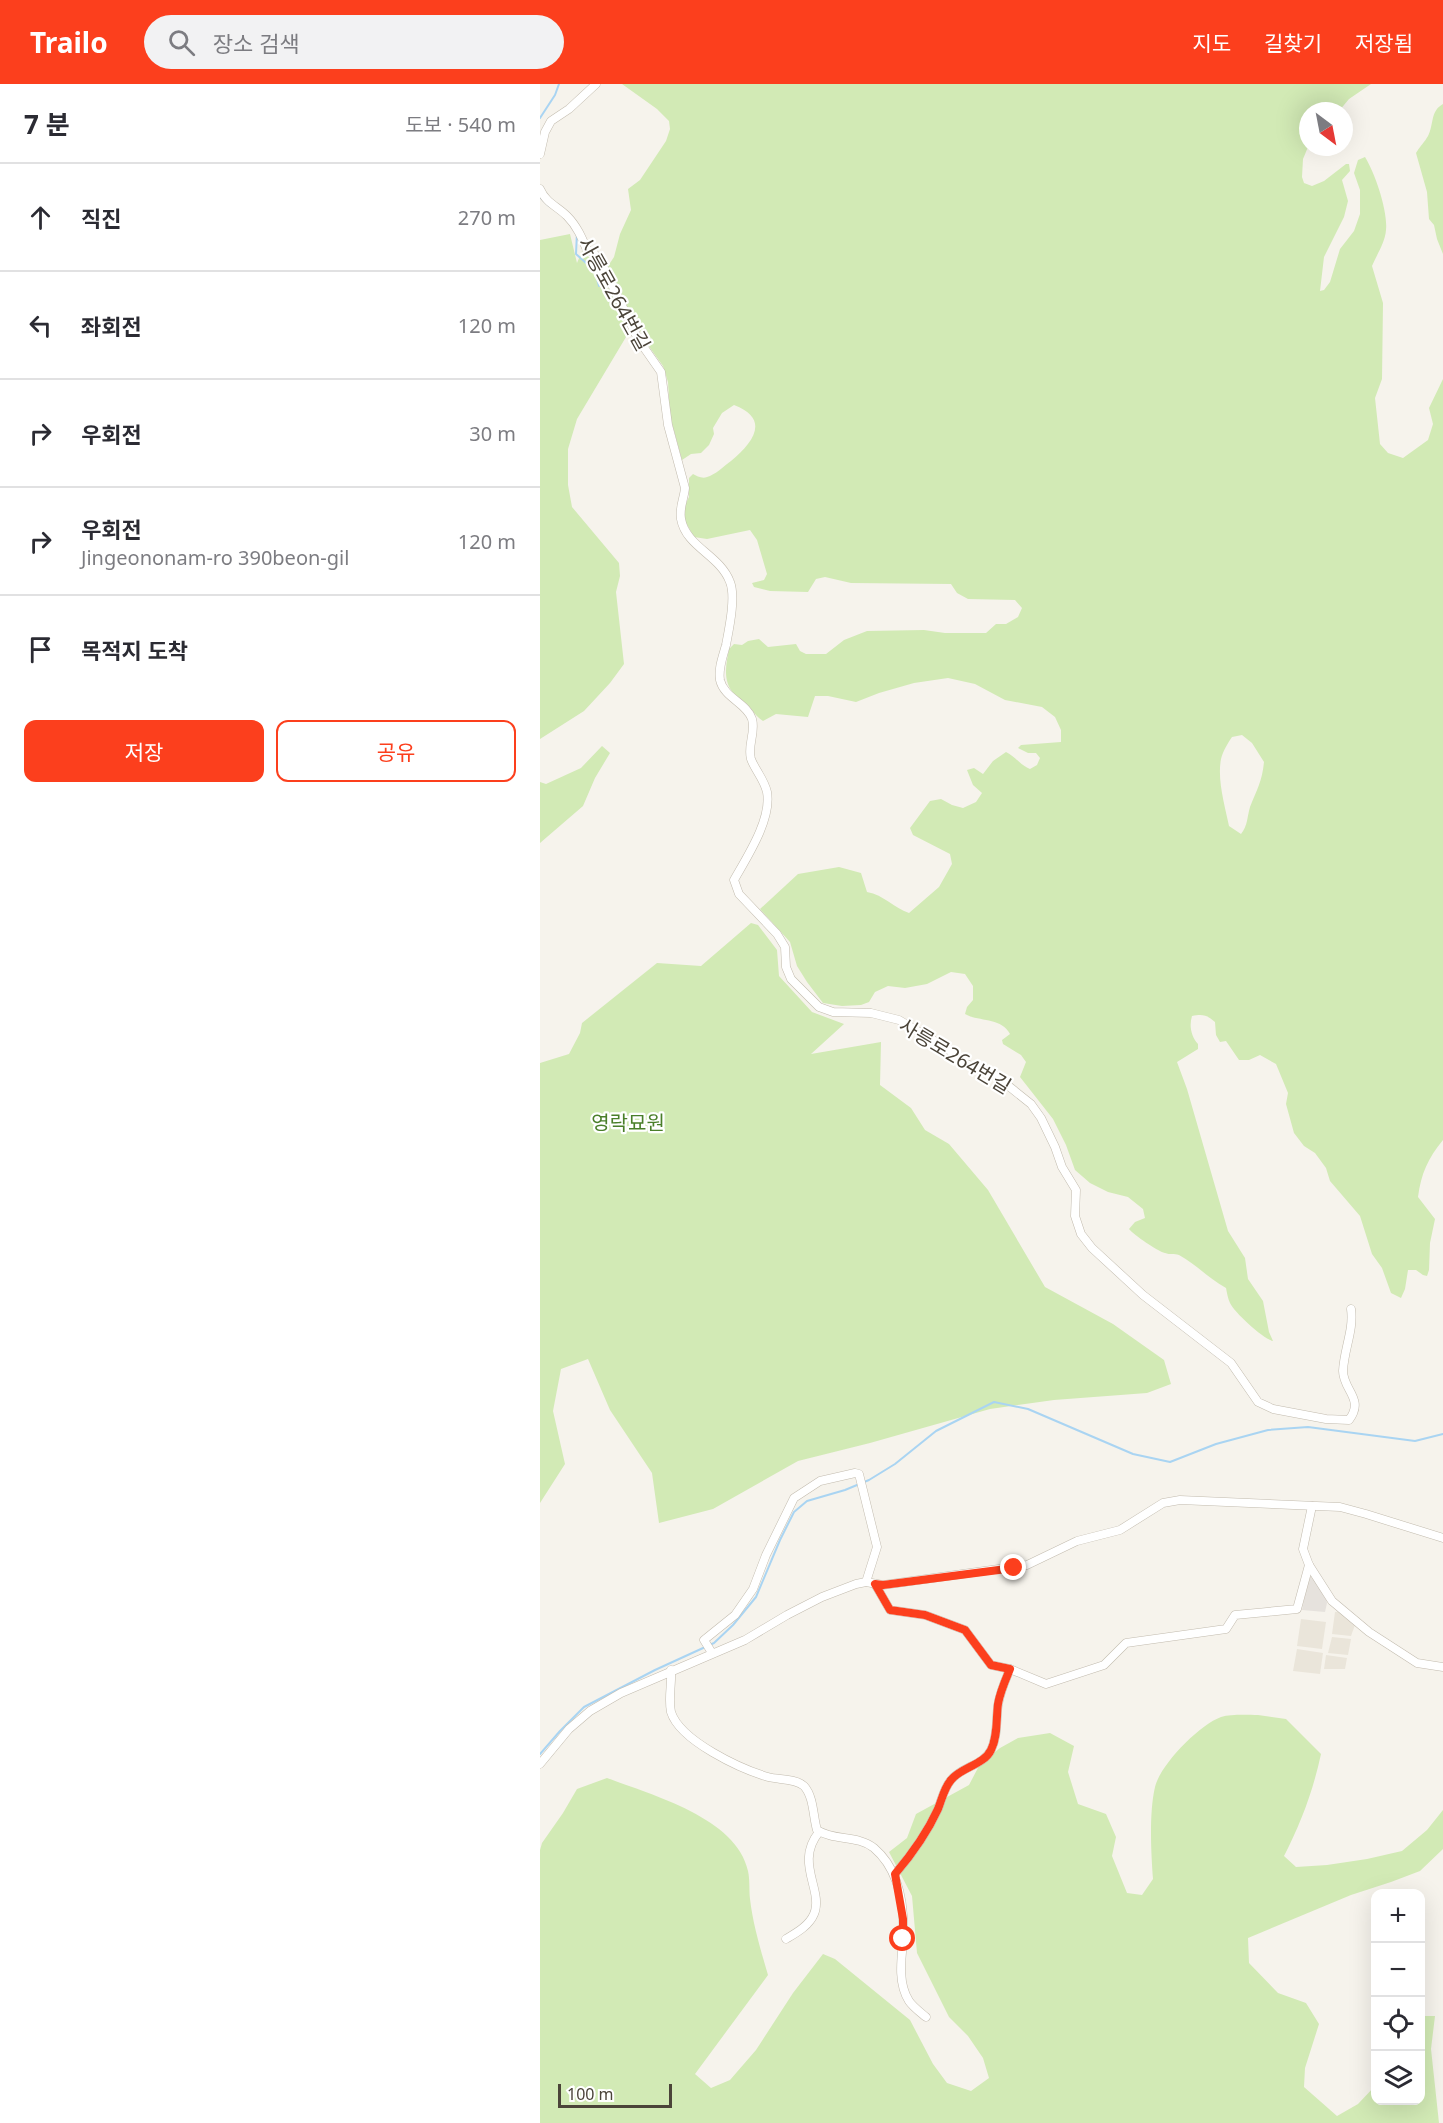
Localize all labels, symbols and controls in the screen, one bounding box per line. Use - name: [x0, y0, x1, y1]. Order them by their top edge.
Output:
- search box: [144, 15, 564, 69]
- text: Trailo: [30, 23, 108, 61]
- icon: search: [165, 26, 198, 59]
- text: 장소 검색: [213, 28, 299, 58]
- text: 지도: [1192, 29, 1231, 57]
- text: 길찾기: [1264, 29, 1322, 57]
- text: 저장됨: [1355, 29, 1413, 57]
- north arrow: [1299, 102, 1353, 156]
- text: 7 분: [24, 106, 70, 142]
- text: 도보 · 540 m: [405, 111, 516, 138]
- icon: ahead: [24, 201, 57, 234]
- text: 직진: [81, 203, 121, 233]
- text: 270 m: [458, 204, 516, 231]
- street label: 사릉로264번길: [572, 232, 657, 356]
- icon: left: [24, 309, 57, 342]
- text: 좌회전: [81, 311, 142, 341]
- text: 120 m: [458, 312, 516, 339]
- icon: right: [24, 417, 57, 450]
- text: 우회전: [81, 419, 142, 449]
- text: 30 m: [469, 420, 516, 447]
- text: 우회전: [81, 514, 142, 544]
- icon: right: [24, 525, 57, 558]
- text: 120 m: [458, 528, 516, 555]
- text: Jingeononam-ro 390beon-gil: [81, 544, 349, 571]
- icon: arrive: [24, 633, 57, 666]
- text: 목적지 도착: [81, 635, 188, 665]
- button: 저장: [24, 720, 264, 782]
- button: 공유: [276, 720, 516, 782]
- street label: 사릉로264번길: [894, 1011, 1016, 1100]
- park label: 영락묘원: [591, 1109, 665, 1136]
- route end: [1000, 1554, 1026, 1580]
- map controls: [1371, 1889, 1425, 2105]
- button: +: [1371, 1889, 1425, 1943]
- route start: [889, 1925, 915, 1951]
- button: −: [1371, 1943, 1425, 1997]
- button: locate: [1371, 1997, 1425, 2051]
- button: layers: [1371, 2051, 1425, 2105]
- scale bar: [558, 2081, 672, 2108]
- text: 100 m: [567, 2083, 614, 2105]

